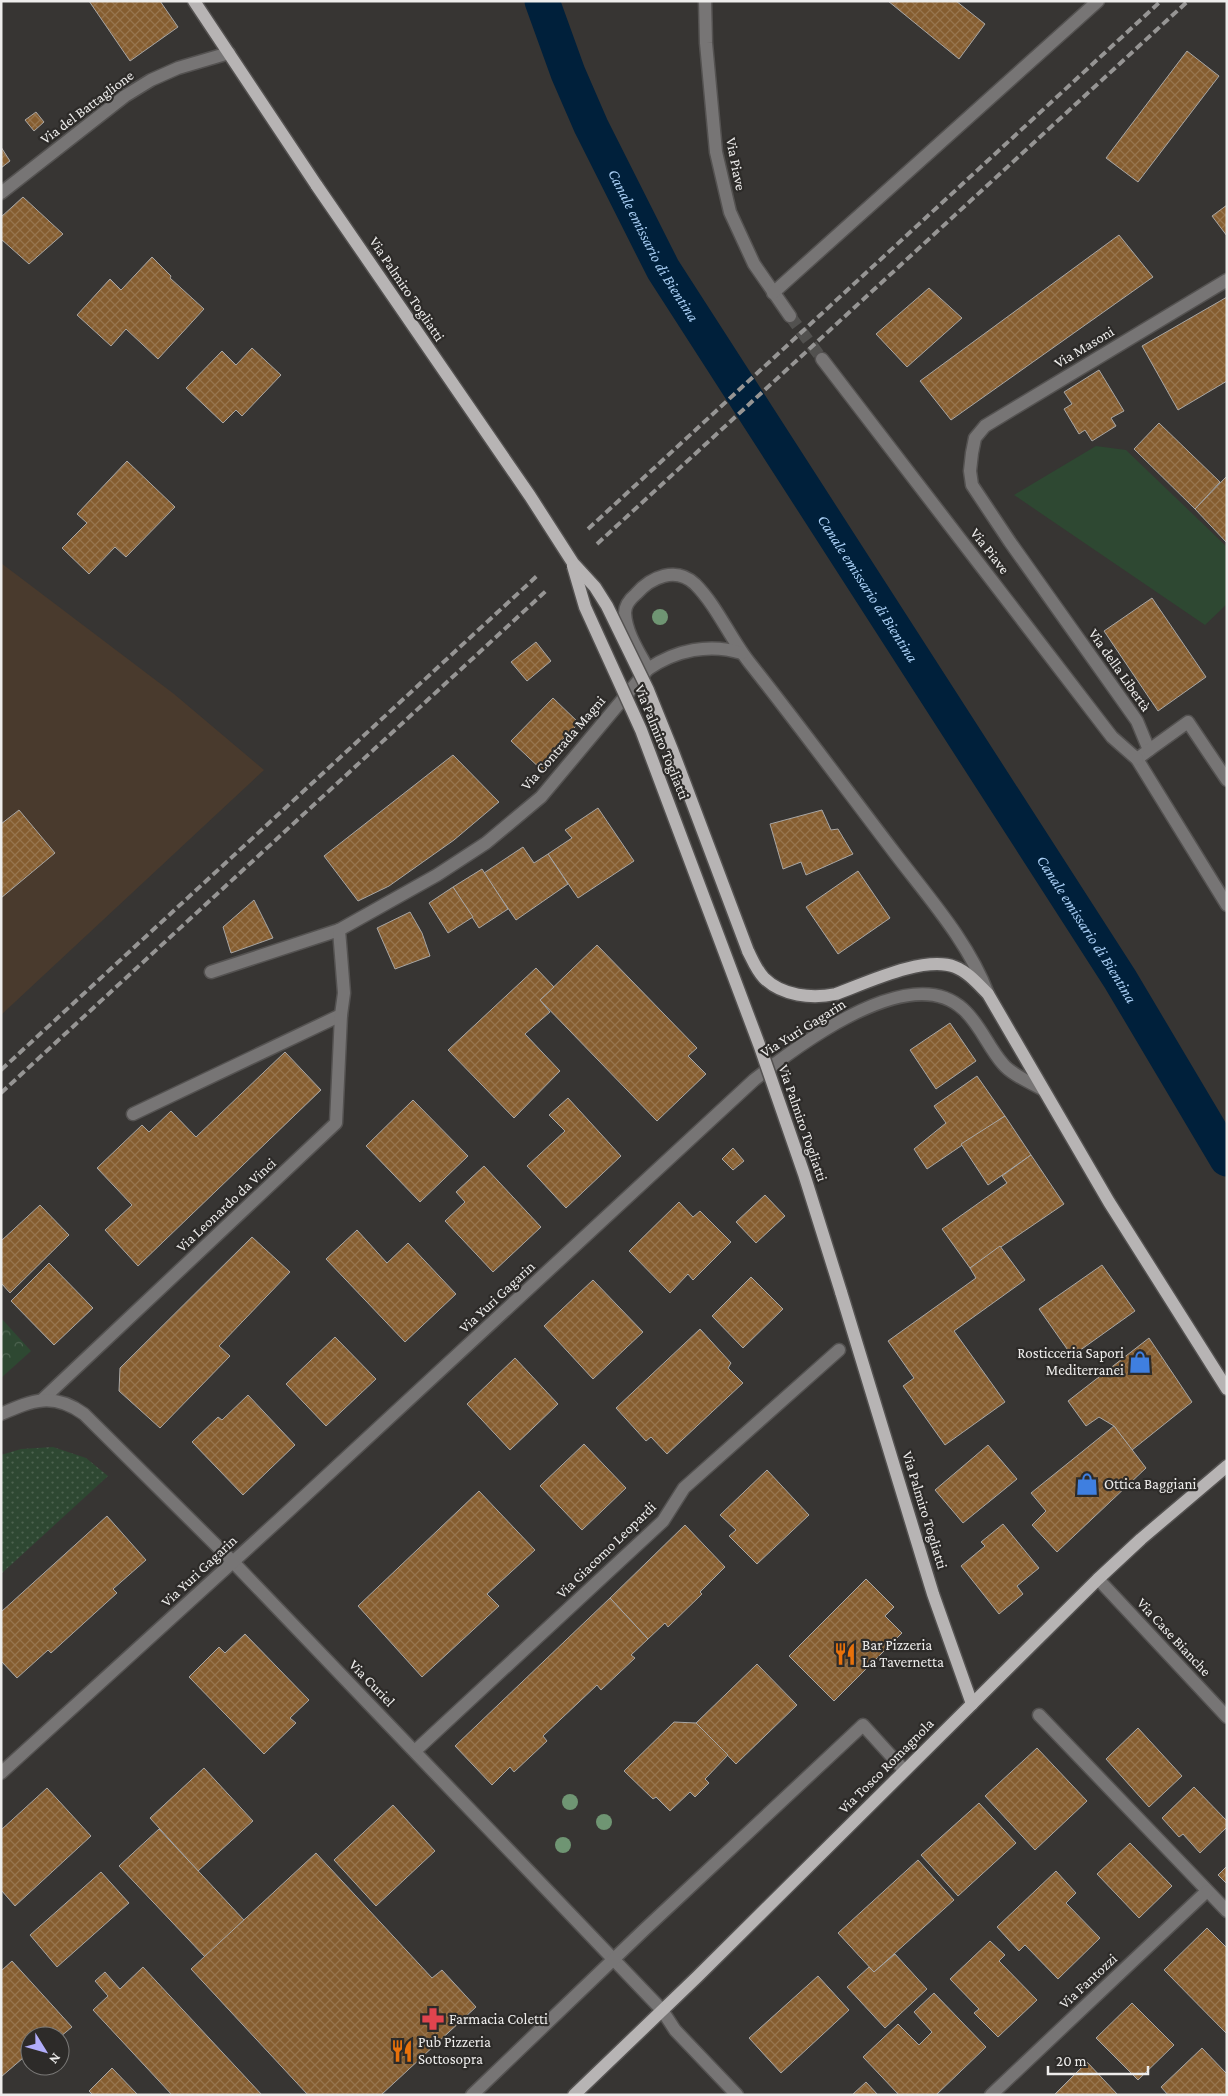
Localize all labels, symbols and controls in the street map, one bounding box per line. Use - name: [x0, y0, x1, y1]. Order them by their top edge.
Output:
- street label: Via del Battaglione: [37, 67, 138, 148]
- street label: Via Piave: [723, 136, 749, 192]
- water label: Canale emissario di Bientina: [605, 166, 703, 325]
- street label: Via Palmiro Togliatti: [365, 234, 448, 345]
- street label: Via Masoni: [1051, 323, 1117, 371]
- water label: Canale emissario di Bientina: [814, 512, 922, 666]
- street label: Via Piave: [967, 525, 1013, 577]
- street label: Via della Libertà: [1086, 626, 1154, 714]
- street label: Via Palmiro Togliatti: [631, 682, 692, 802]
- street label: Via Contrada Magni: [518, 693, 609, 794]
- water label: Canale emissario di Bientina: [1034, 852, 1140, 1006]
- street label: Via Yuri Gagarin: [758, 995, 849, 1061]
- street label: Via Palmiro Togliatti: [775, 1063, 831, 1184]
- street label: Via Leonardo da Vinci: [173, 1155, 279, 1255]
- street label: Via Yuri Gagarin: [456, 1258, 539, 1337]
- place label: Rosticceria Sapori Mediterranei: [1017, 1345, 1124, 1378]
- shop icon: Rosticceria Sapori Mediterranei: [1127, 1349, 1153, 1375]
- street label: Via Palmiro Togliatti: [899, 1449, 951, 1571]
- shop icon: Ottica Baggiani: [1074, 1471, 1100, 1497]
- place label: Ottica Baggiani: [1104, 1476, 1196, 1493]
- street label: Via Giacomo Leopardi: [553, 1499, 660, 1602]
- street label: Via Yuri Gagarin: [158, 1532, 241, 1611]
- street label: Via Case Bianche: [1134, 1595, 1215, 1680]
- place label: Bar Pizzeria La Tavernetta: [862, 1637, 944, 1670]
- restaurant icon: Bar Pizzeria La Tavernetta: [832, 1641, 858, 1667]
- street label: Via Curiel: [346, 1656, 398, 1710]
- street label: Via Tosco Romagnola: [835, 1715, 937, 1817]
- street label: Via Fantozzi: [1056, 1950, 1120, 2012]
- pharmacy icon: Farmacia Coletti: [420, 2006, 446, 2032]
- place label: Farmacia Coletti: [449, 2011, 548, 2027]
- north arrow: [20, 2026, 70, 2076]
- place label: Pub Pizzeria Sottosopra: [418, 2034, 491, 2068]
- restaurant icon: Pub Pizzeria Sottosopra: [389, 2038, 415, 2064]
- scale bar: [1048, 2044, 1148, 2076]
- text: N: [46, 2050, 65, 2068]
- text: 20 m: [1056, 2053, 1087, 2069]

